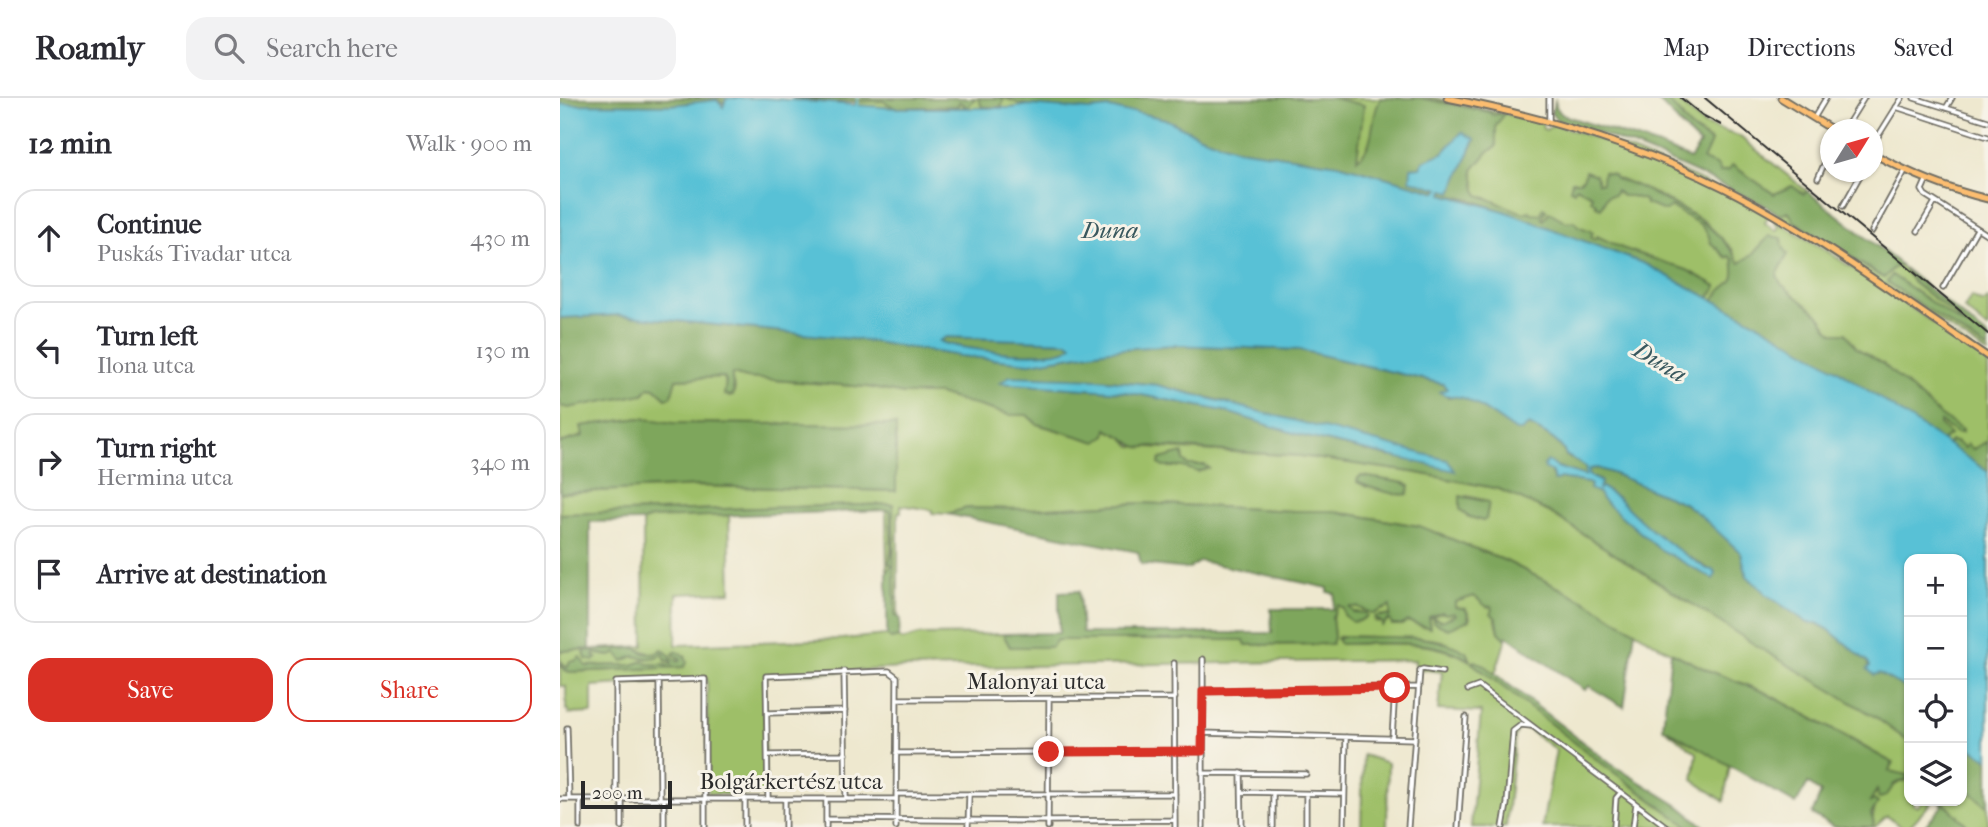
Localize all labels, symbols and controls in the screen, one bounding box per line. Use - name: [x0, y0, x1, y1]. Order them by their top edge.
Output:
- search box: [186, 17, 676, 80]
- text: Roamly: [35, 29, 144, 68]
- icon: search: [210, 29, 248, 67]
- text: Search here: [266, 33, 398, 64]
- text: Map: [1663, 34, 1709, 62]
- text: Directions: [1747, 34, 1855, 62]
- text: Saved: [1893, 34, 1953, 62]
- north arrow: [1820, 119, 1883, 182]
- text: 12 min: [28, 126, 112, 161]
- text: Walk · 900 m: [406, 130, 532, 157]
- text: Continue: [97, 209, 202, 240]
- water label: Duna: [1080, 216, 1138, 244]
- icon: ahead: [30, 219, 68, 257]
- text: 430 m: [470, 225, 530, 252]
- text: Puskás Tivadar utca: [97, 240, 291, 267]
- text: Turn left: [97, 321, 198, 352]
- icon: left: [30, 331, 68, 369]
- water label: Duna: [1627, 334, 1691, 389]
- text: 130 m: [476, 337, 530, 364]
- text: Ilona utca: [97, 352, 195, 379]
- text: Turn right: [97, 433, 217, 464]
- icon: right: [30, 443, 68, 481]
- text: 340 m: [470, 449, 530, 476]
- text: Hermina utca: [97, 464, 233, 491]
- map controls: [1904, 554, 1967, 806]
- button: +: [1904, 554, 1967, 617]
- icon: arrive: [30, 555, 68, 593]
- text: Arrive at destination: [97, 559, 327, 590]
- button: −: [1904, 617, 1967, 680]
- button: Save: [28, 658, 273, 722]
- button: Share: [287, 658, 532, 722]
- street label: Malonyai utca: [967, 668, 1105, 695]
- route start: [1379, 672, 1410, 703]
- button: locate: [1904, 680, 1967, 743]
- route end: [1033, 736, 1064, 767]
- button: layers: [1904, 743, 1967, 806]
- street label: Bolgárkertész utca: [699, 768, 883, 795]
- scale bar: [581, 778, 672, 810]
- text: 200 m: [592, 782, 643, 804]

